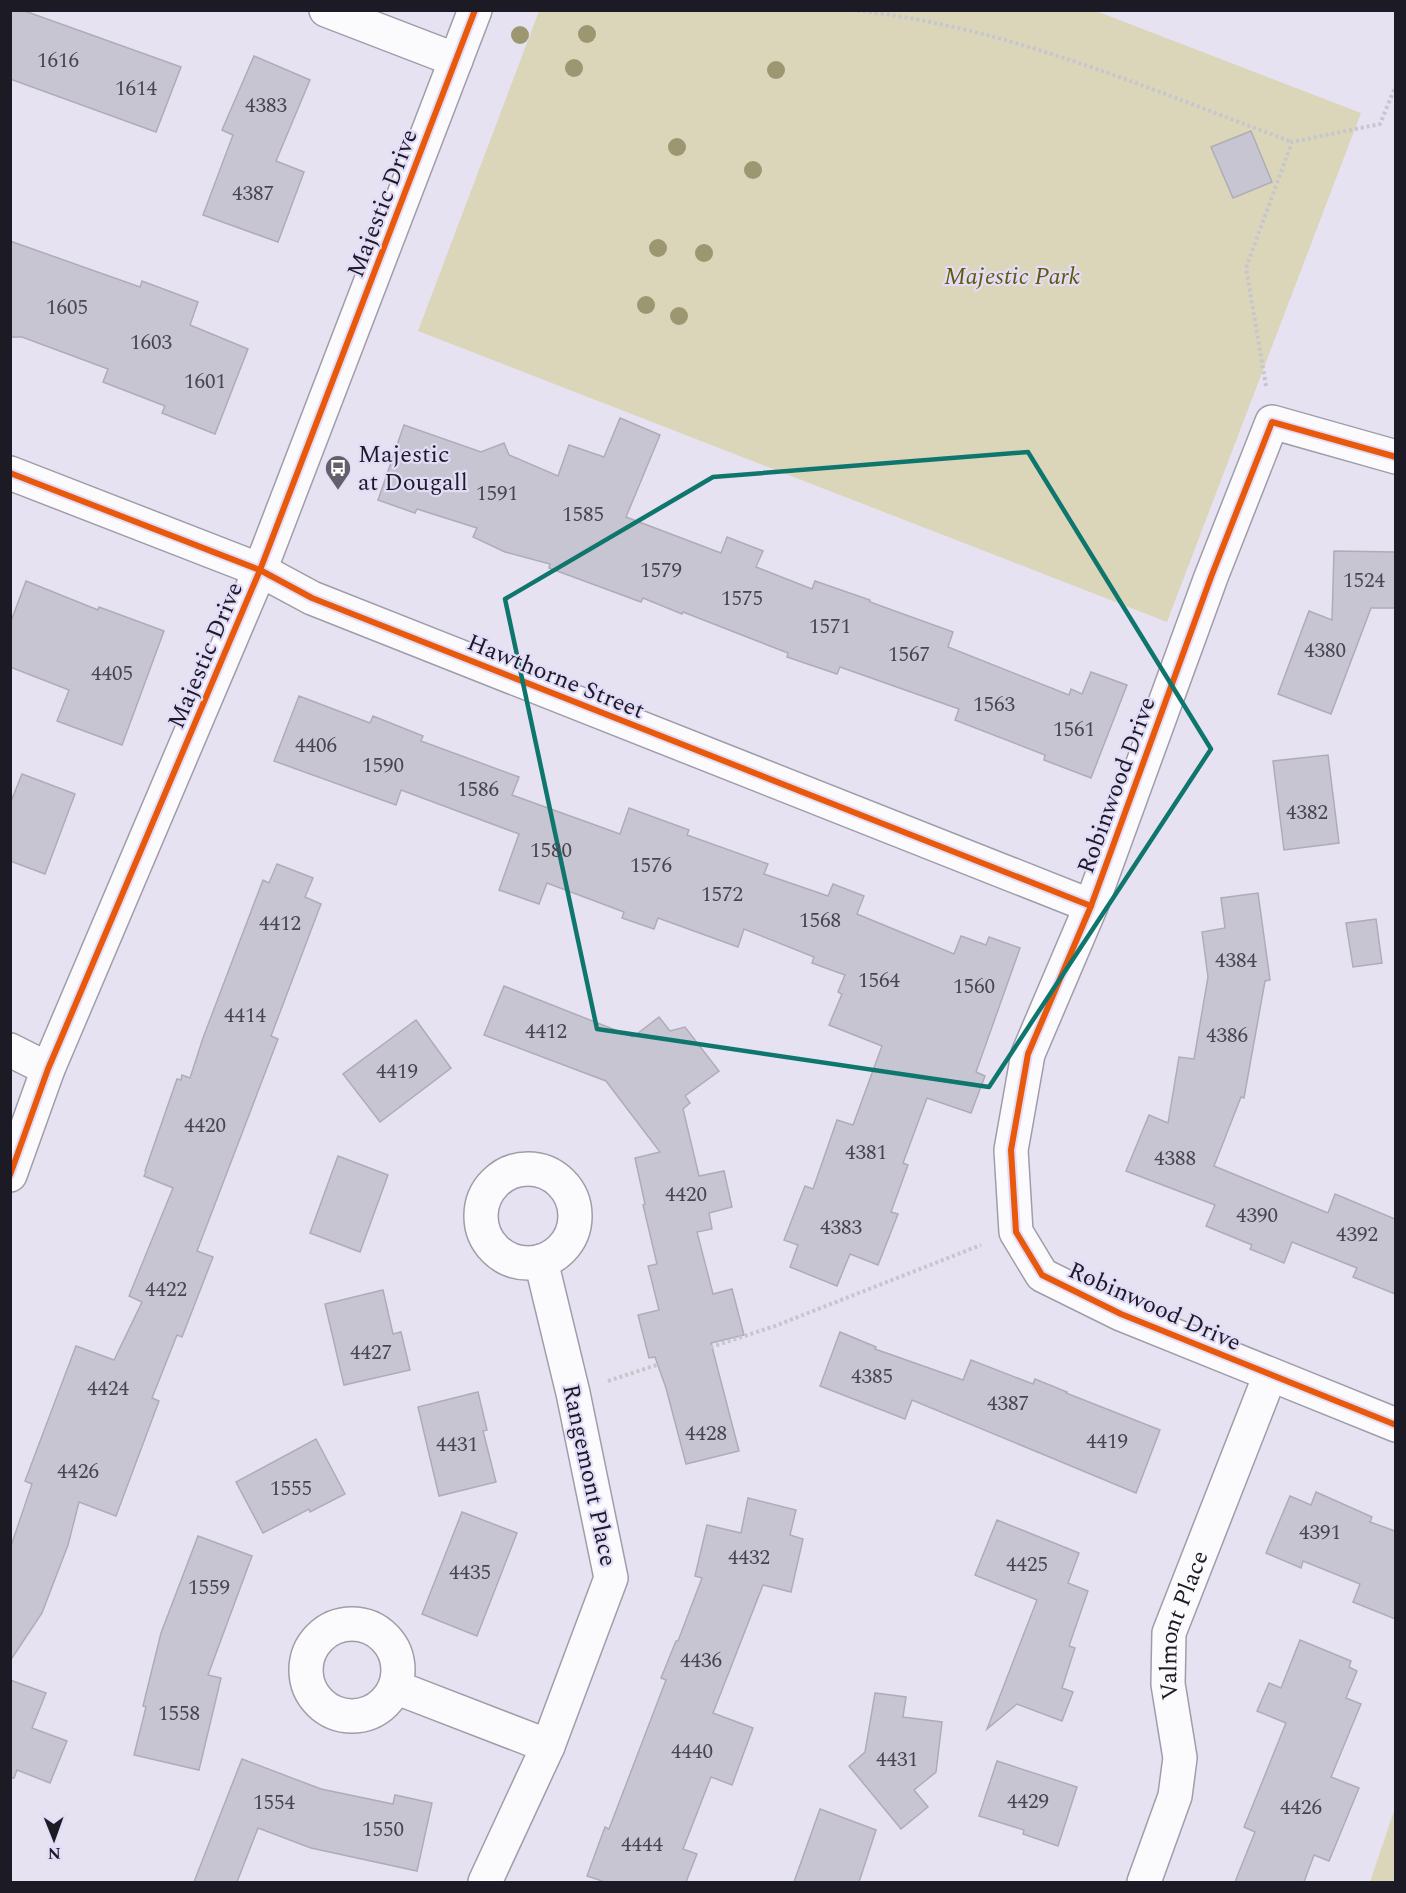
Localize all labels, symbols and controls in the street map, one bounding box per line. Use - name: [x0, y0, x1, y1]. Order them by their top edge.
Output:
- house number: 1616: [37, 45, 79, 77]
- house number: 1614: [115, 73, 157, 105]
- house number: 4383: [245, 90, 287, 122]
- street label: Majestic Drive: [338, 124, 428, 283]
- house number: 4387: [232, 178, 274, 210]
- park label: Majestic Park: [944, 259, 1080, 295]
- house number: 1605: [46, 292, 88, 324]
- house number: 1603: [130, 327, 172, 359]
- house number: 1601: [184, 366, 226, 398]
- place label: Majestic at Dougall: [358, 437, 468, 501]
- bus stop icon: Majestic at Dougall: [323, 453, 353, 491]
- house number: 1591: [476, 478, 518, 510]
- house number: 1585: [562, 499, 604, 531]
- house number: 1579: [640, 555, 682, 587]
- house number: 1524: [1343, 565, 1385, 597]
- street label: Majestic Drive: [159, 576, 253, 734]
- house number: 1575: [721, 583, 763, 615]
- house number: 1571: [809, 611, 851, 643]
- street label: Hawthorne Street: [461, 625, 650, 729]
- house number: 4380: [1304, 635, 1346, 667]
- house number: 1567: [888, 639, 930, 671]
- house number: 4405: [91, 658, 133, 690]
- house number: 1563: [973, 689, 1015, 721]
- street label: Robinwood Drive: [1068, 692, 1166, 879]
- house number: 1561: [1053, 714, 1095, 746]
- house number: 4406: [295, 730, 337, 762]
- house number: 1590: [362, 750, 404, 782]
- house number: 1586: [457, 774, 499, 806]
- house number: 4382: [1286, 797, 1328, 829]
- house number: 1580: [530, 835, 572, 867]
- house number: 1576: [630, 850, 672, 882]
- house number: 1572: [701, 879, 743, 911]
- house number: 1568: [799, 905, 841, 937]
- house number: 4412: [259, 908, 301, 940]
- house number: 4384: [1215, 945, 1257, 977]
- house number: 1564: [858, 965, 900, 997]
- house number: 1560: [953, 971, 995, 1003]
- house number: 4414: [224, 1000, 266, 1032]
- house number: 4412: [525, 1016, 567, 1048]
- house number: 4386: [1206, 1020, 1248, 1052]
- house number: 4419: [376, 1056, 418, 1088]
- house number: 4420: [184, 1110, 226, 1142]
- house number: 4381: [845, 1137, 887, 1169]
- house number: 4388: [1154, 1143, 1196, 1175]
- house number: 4420: [665, 1179, 707, 1211]
- house number: 4390: [1236, 1200, 1278, 1232]
- house number: 4383: [820, 1212, 862, 1244]
- house number: 4392: [1336, 1219, 1378, 1251]
- street label: Robinwood Drive: [1062, 1253, 1247, 1361]
- house number: 4422: [145, 1274, 187, 1306]
- house number: 4427: [350, 1337, 392, 1369]
- house number: 4385: [851, 1361, 893, 1393]
- house number: 4424: [87, 1373, 129, 1405]
- street label: Rangemont Place: [552, 1381, 626, 1570]
- house number: 4387: [987, 1388, 1029, 1420]
- house number: 4428: [685, 1418, 727, 1450]
- house number: 4419: [1086, 1426, 1128, 1458]
- house number: 4431: [436, 1429, 478, 1461]
- house number: 4426: [57, 1456, 99, 1488]
- house number: 1555: [270, 1473, 312, 1505]
- house number: 4391: [1299, 1517, 1341, 1549]
- house number: 4432: [728, 1542, 770, 1574]
- street label: Valmont Place: [1151, 1545, 1219, 1703]
- house number: 4425: [1006, 1549, 1048, 1581]
- house number: 4435: [449, 1557, 491, 1589]
- house number: 1559: [188, 1572, 230, 1604]
- house number: 4436: [680, 1645, 722, 1677]
- house number: 1558: [158, 1698, 200, 1730]
- house number: 4440: [671, 1736, 713, 1768]
- house number: 4431: [876, 1744, 918, 1776]
- house number: 4429: [1007, 1786, 1049, 1818]
- house number: 1554: [253, 1787, 295, 1819]
- house number: 4426: [1280, 1792, 1322, 1824]
- north arrow: [24, 1809, 84, 1869]
- house number: 1550: [362, 1814, 404, 1846]
- house number: 4444: [621, 1829, 663, 1861]
- text: N: [48, 1841, 61, 1865]

